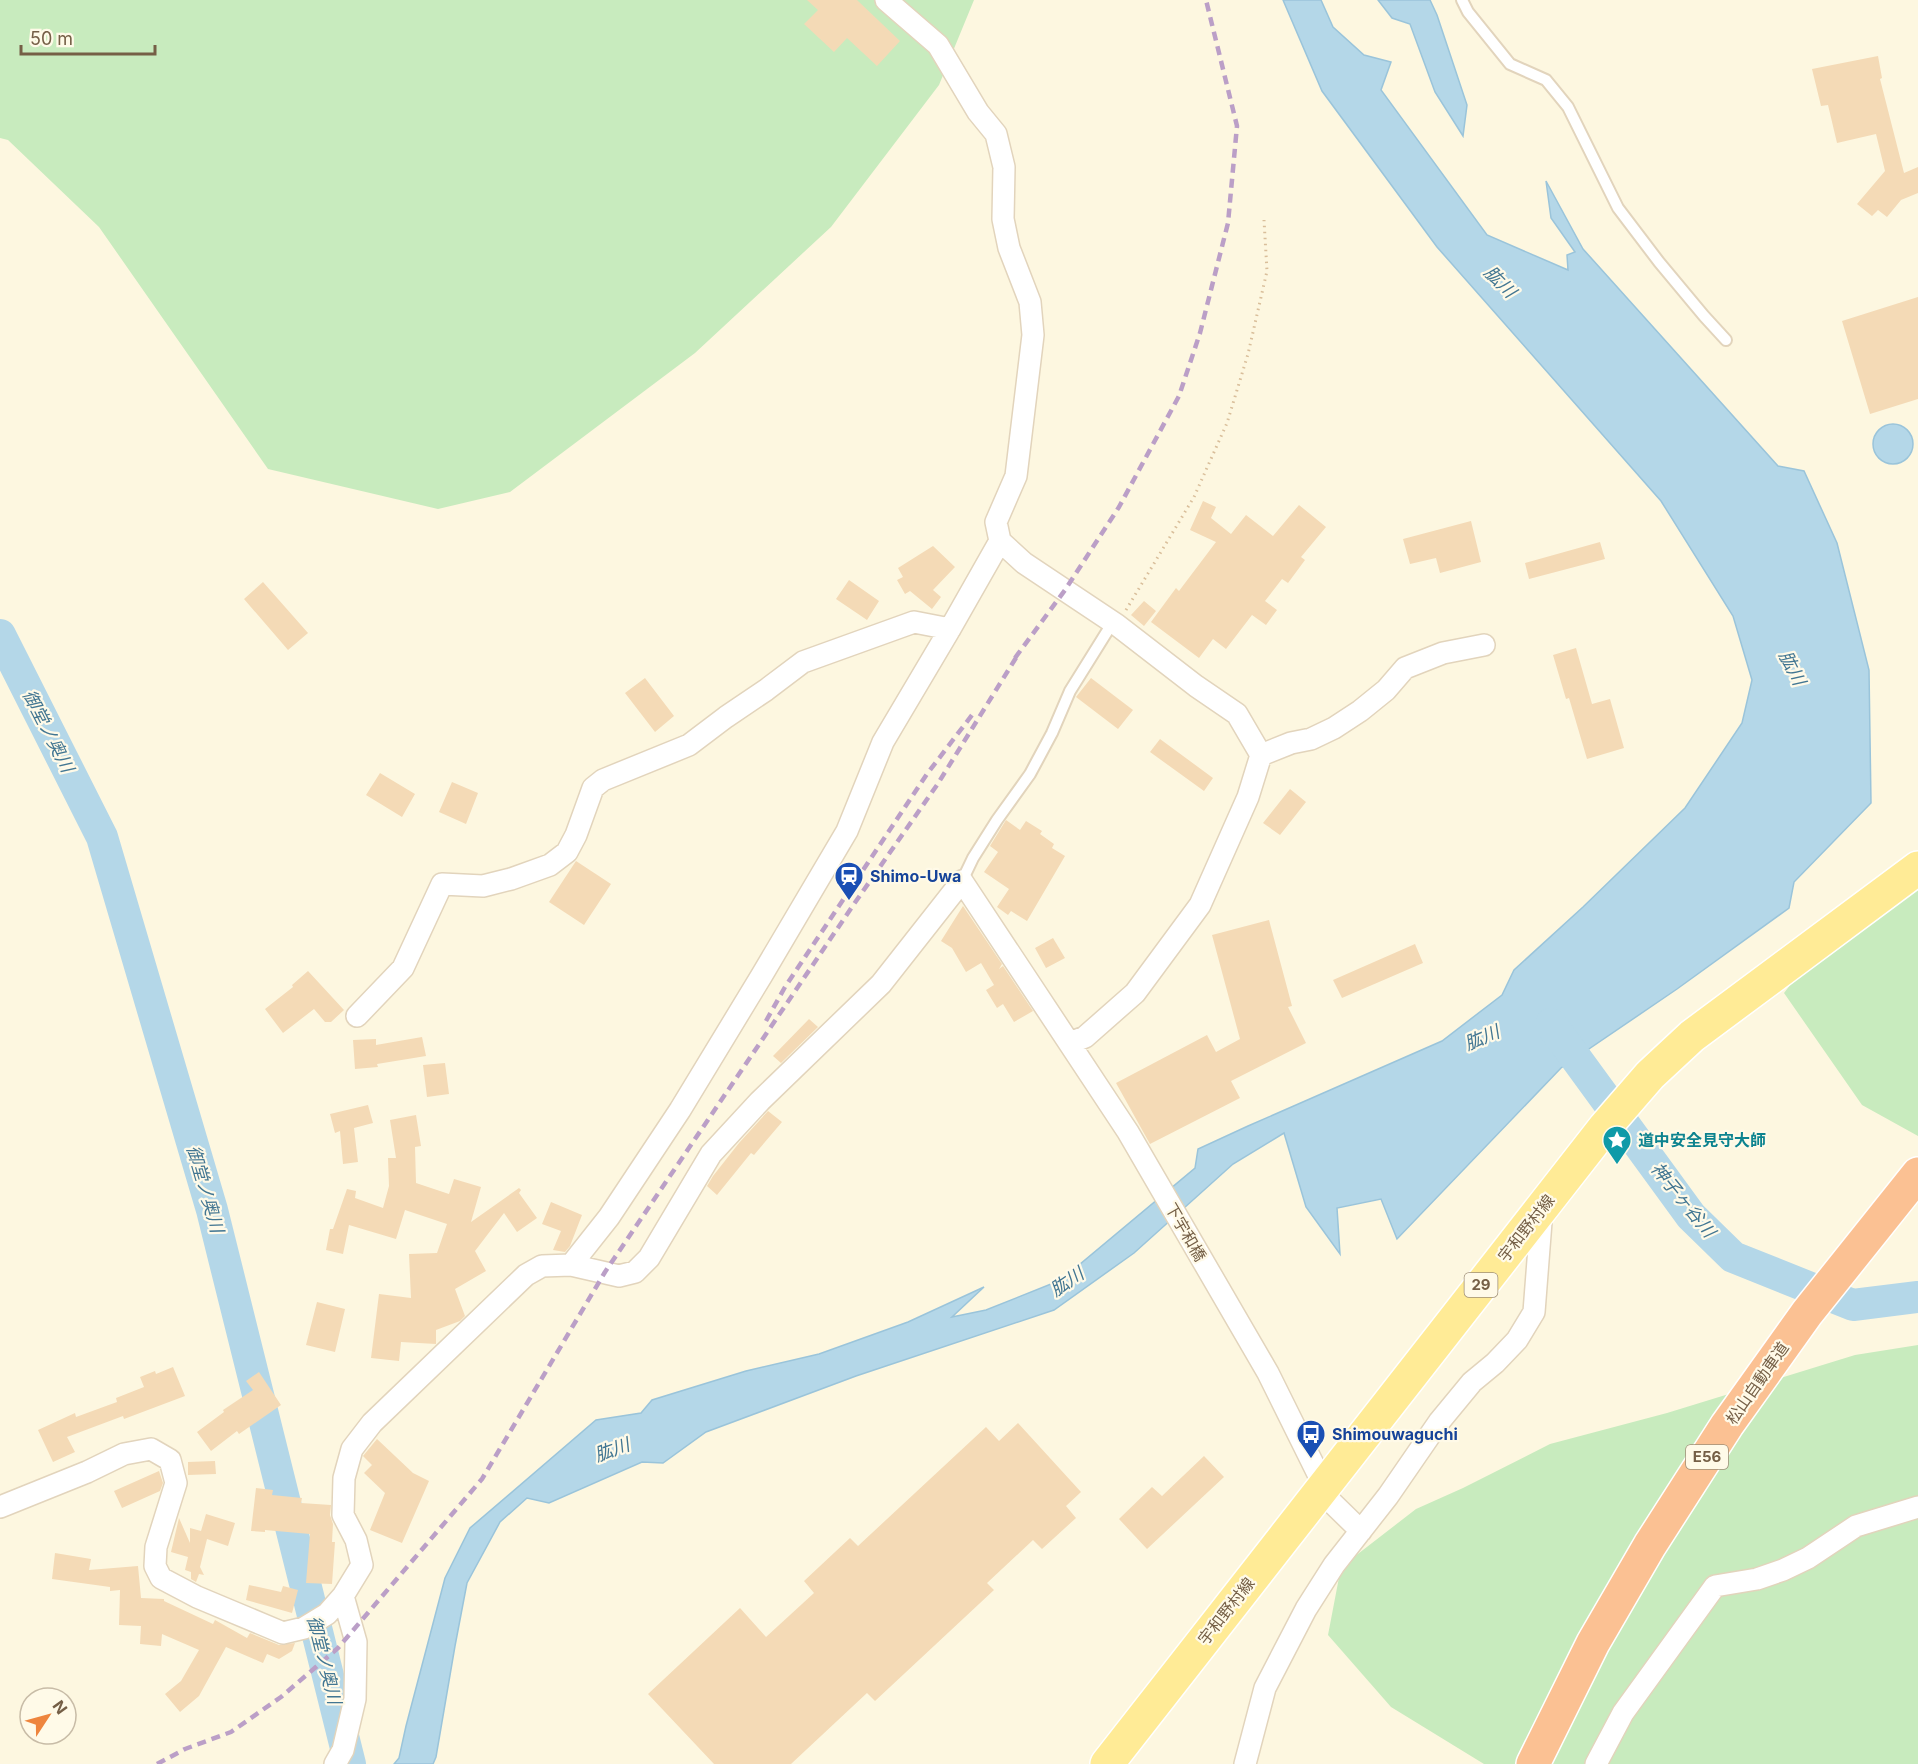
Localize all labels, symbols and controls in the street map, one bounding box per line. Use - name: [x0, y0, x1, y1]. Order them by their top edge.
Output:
- scale bar: [21, 18, 154, 56]
- text: 50 m: [30, 28, 73, 49]
- water label: 肱川: [1480, 261, 1522, 303]
- water label: 肱川: [1775, 647, 1811, 690]
- water label: 御堂ノ奥川: [19, 686, 79, 777]
- station icon: Shimo-Uwa: [833, 860, 865, 902]
- place label: Shimo-Uwa: [870, 866, 961, 886]
- water label: 肱川: [1461, 1020, 1504, 1054]
- place icon: 道中安全見守大師: [1601, 1124, 1633, 1166]
- place label: 道中安全見守大師: [1638, 1130, 1766, 1150]
- water label: 御堂ノ奥川: [183, 1143, 229, 1237]
- water label: 神子ヶ谷川: [1647, 1158, 1721, 1243]
- street label: 宇和野村線: [1493, 1190, 1559, 1266]
- street label: 下宇和橋: [1161, 1199, 1211, 1265]
- water label: 肱川: [1046, 1262, 1089, 1300]
- road number: 29: [1464, 1273, 1498, 1297]
- street label: 松山自動車道: [1721, 1338, 1793, 1428]
- bus stop icon: Shimouwaguchi: [1295, 1418, 1327, 1460]
- place label: Shimouwaguchi: [1332, 1424, 1458, 1444]
- water label: 肱川: [591, 1433, 634, 1466]
- road number: E56: [1686, 1445, 1728, 1469]
- street label: 宇和野村線: [1193, 1573, 1259, 1649]
- water label: 御堂ノ奥川: [303, 1614, 346, 1708]
- north arrow: [18, 1686, 78, 1746]
- text: N: [48, 1696, 72, 1718]

